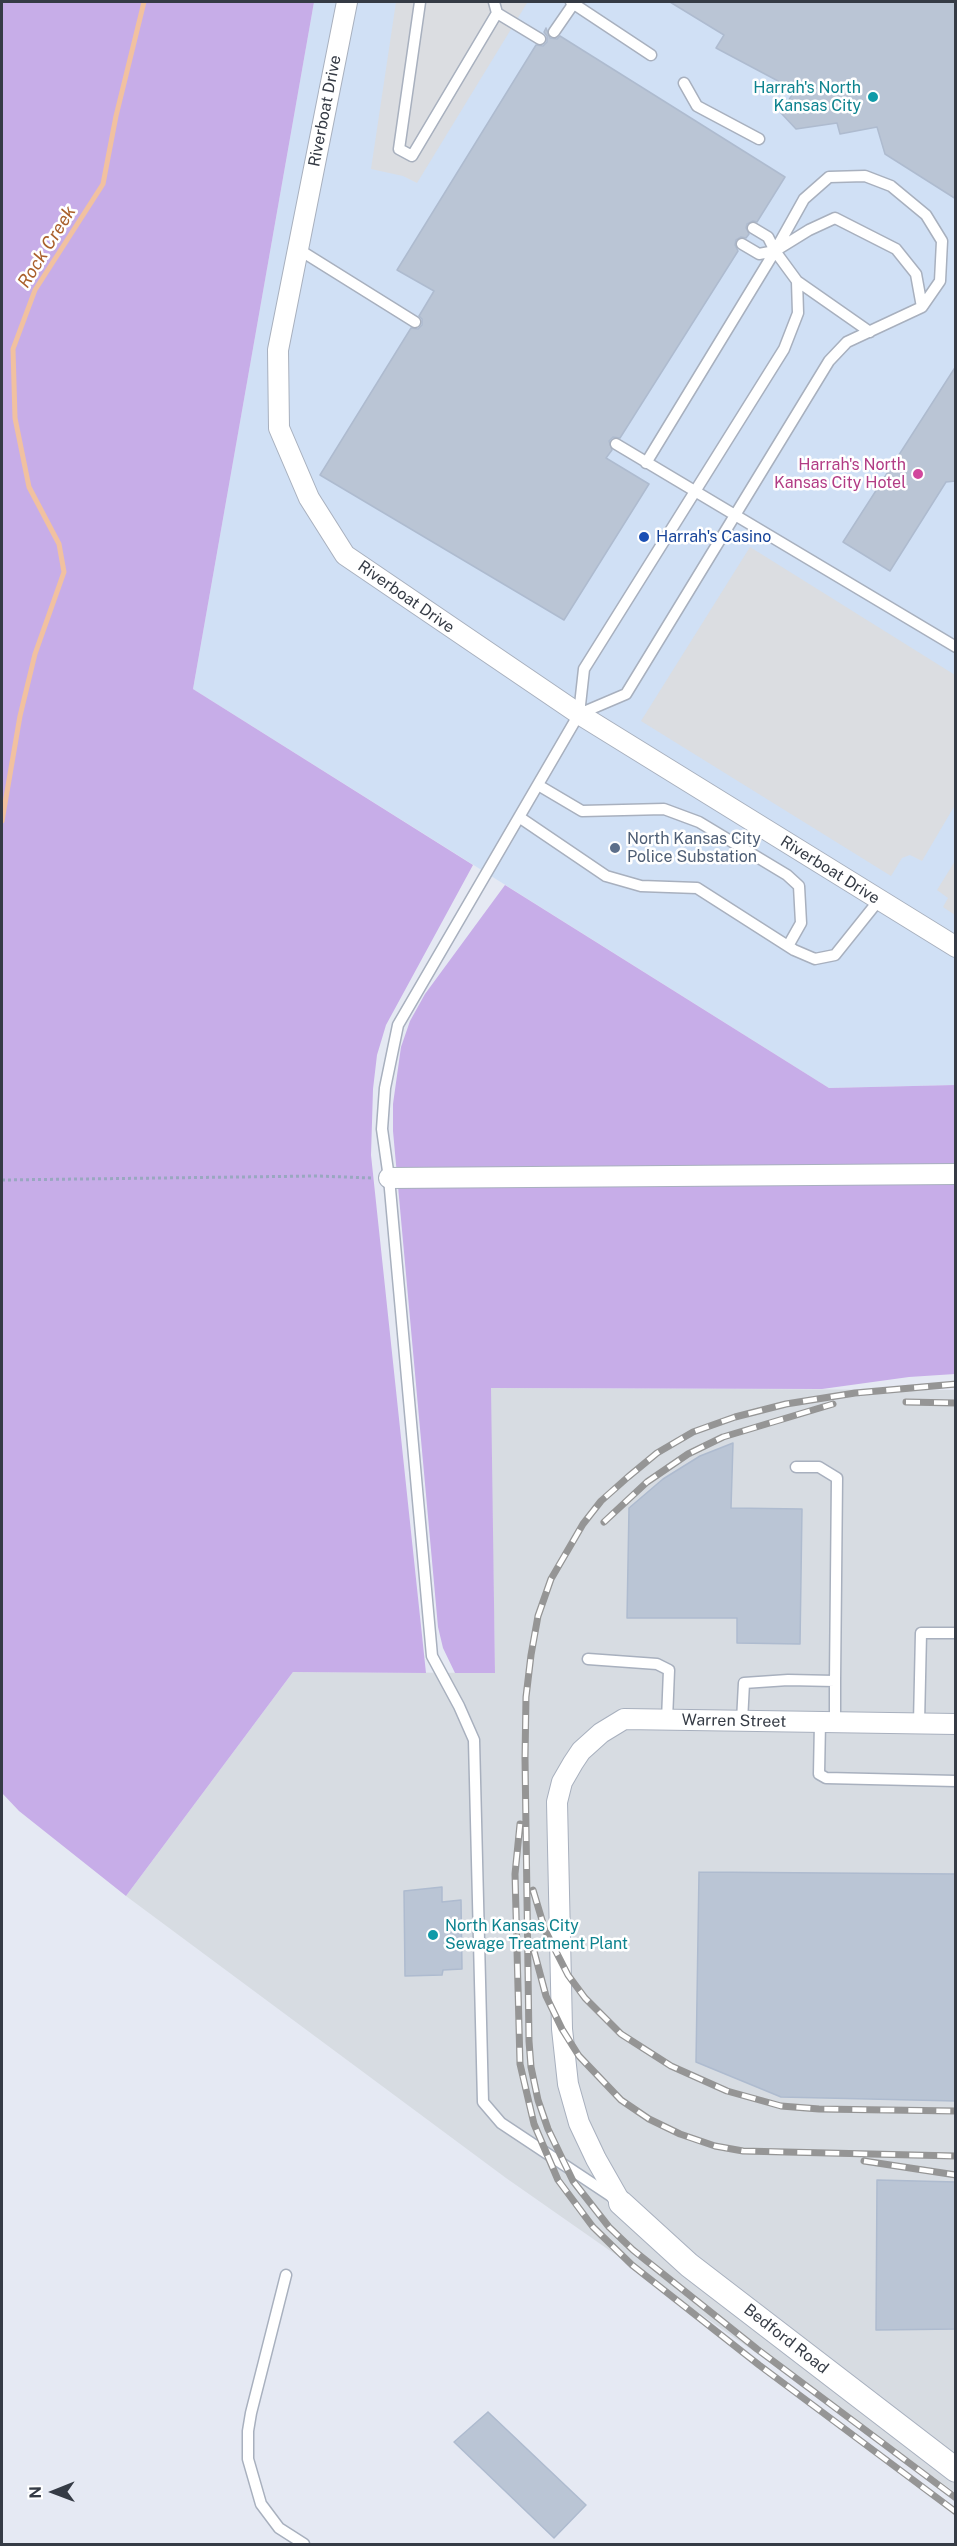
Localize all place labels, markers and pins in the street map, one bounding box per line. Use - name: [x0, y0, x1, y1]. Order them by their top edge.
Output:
- place label: Harrah's North Kansas City: [753, 78, 861, 116]
- marker: Harrah's North Kansas City: [866, 90, 880, 104]
- place label: Harrah's North Kansas City Hotel: [774, 455, 906, 493]
- marker: Harrah's North Kansas City Hotel: [911, 467, 925, 481]
- place label: Harrah's Casino: [656, 527, 771, 547]
- marker: Harrah's Casino: [637, 530, 651, 544]
- place label: North Kansas City Police Substation: [627, 829, 761, 867]
- marker: North Kansas City Police Substation: [608, 841, 622, 855]
- place label: North Kansas City Sewage Treatment Plant: [445, 1916, 628, 1954]
- marker: North Kansas City Sewage Treatment Plant: [426, 1928, 440, 1942]

